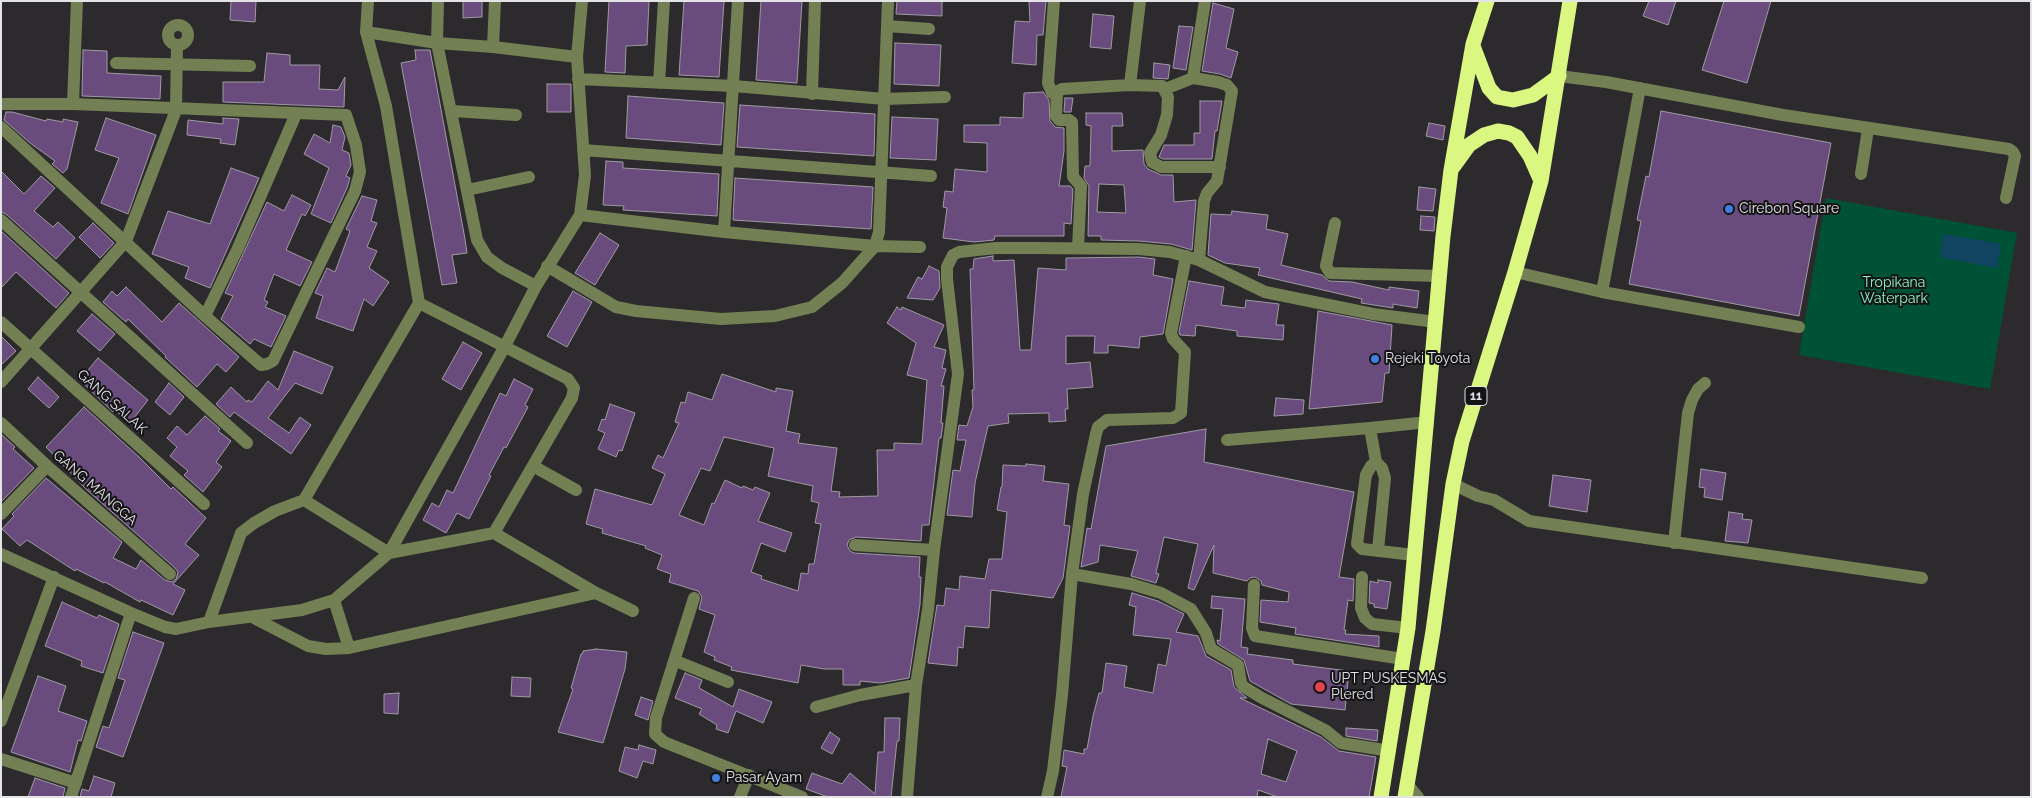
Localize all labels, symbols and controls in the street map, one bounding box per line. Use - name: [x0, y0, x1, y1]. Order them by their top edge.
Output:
- place label: Cirebon Square: [1739, 201, 1839, 217]
- marker: Cirebon Square: [1723, 203, 1735, 215]
- park label: Tropikana Waterpark: [1860, 275, 1928, 308]
- place label: Rejeki Toyota: [1385, 351, 1470, 367]
- marker: Rejeki Toyota: [1369, 353, 1381, 365]
- street label: GANG SALAK: [74, 366, 150, 438]
- road number: 11: [1465, 386, 1487, 406]
- street label: GANG MANGGA: [50, 447, 140, 529]
- place label: UPT PUSKESMAS Plered: [1331, 671, 1446, 704]
- marker: UPT PUSKESMAS Plered: [1313, 680, 1327, 694]
- place label: Pasar Ayam: [726, 770, 802, 786]
- marker: Pasar Ayam: [710, 772, 722, 784]

